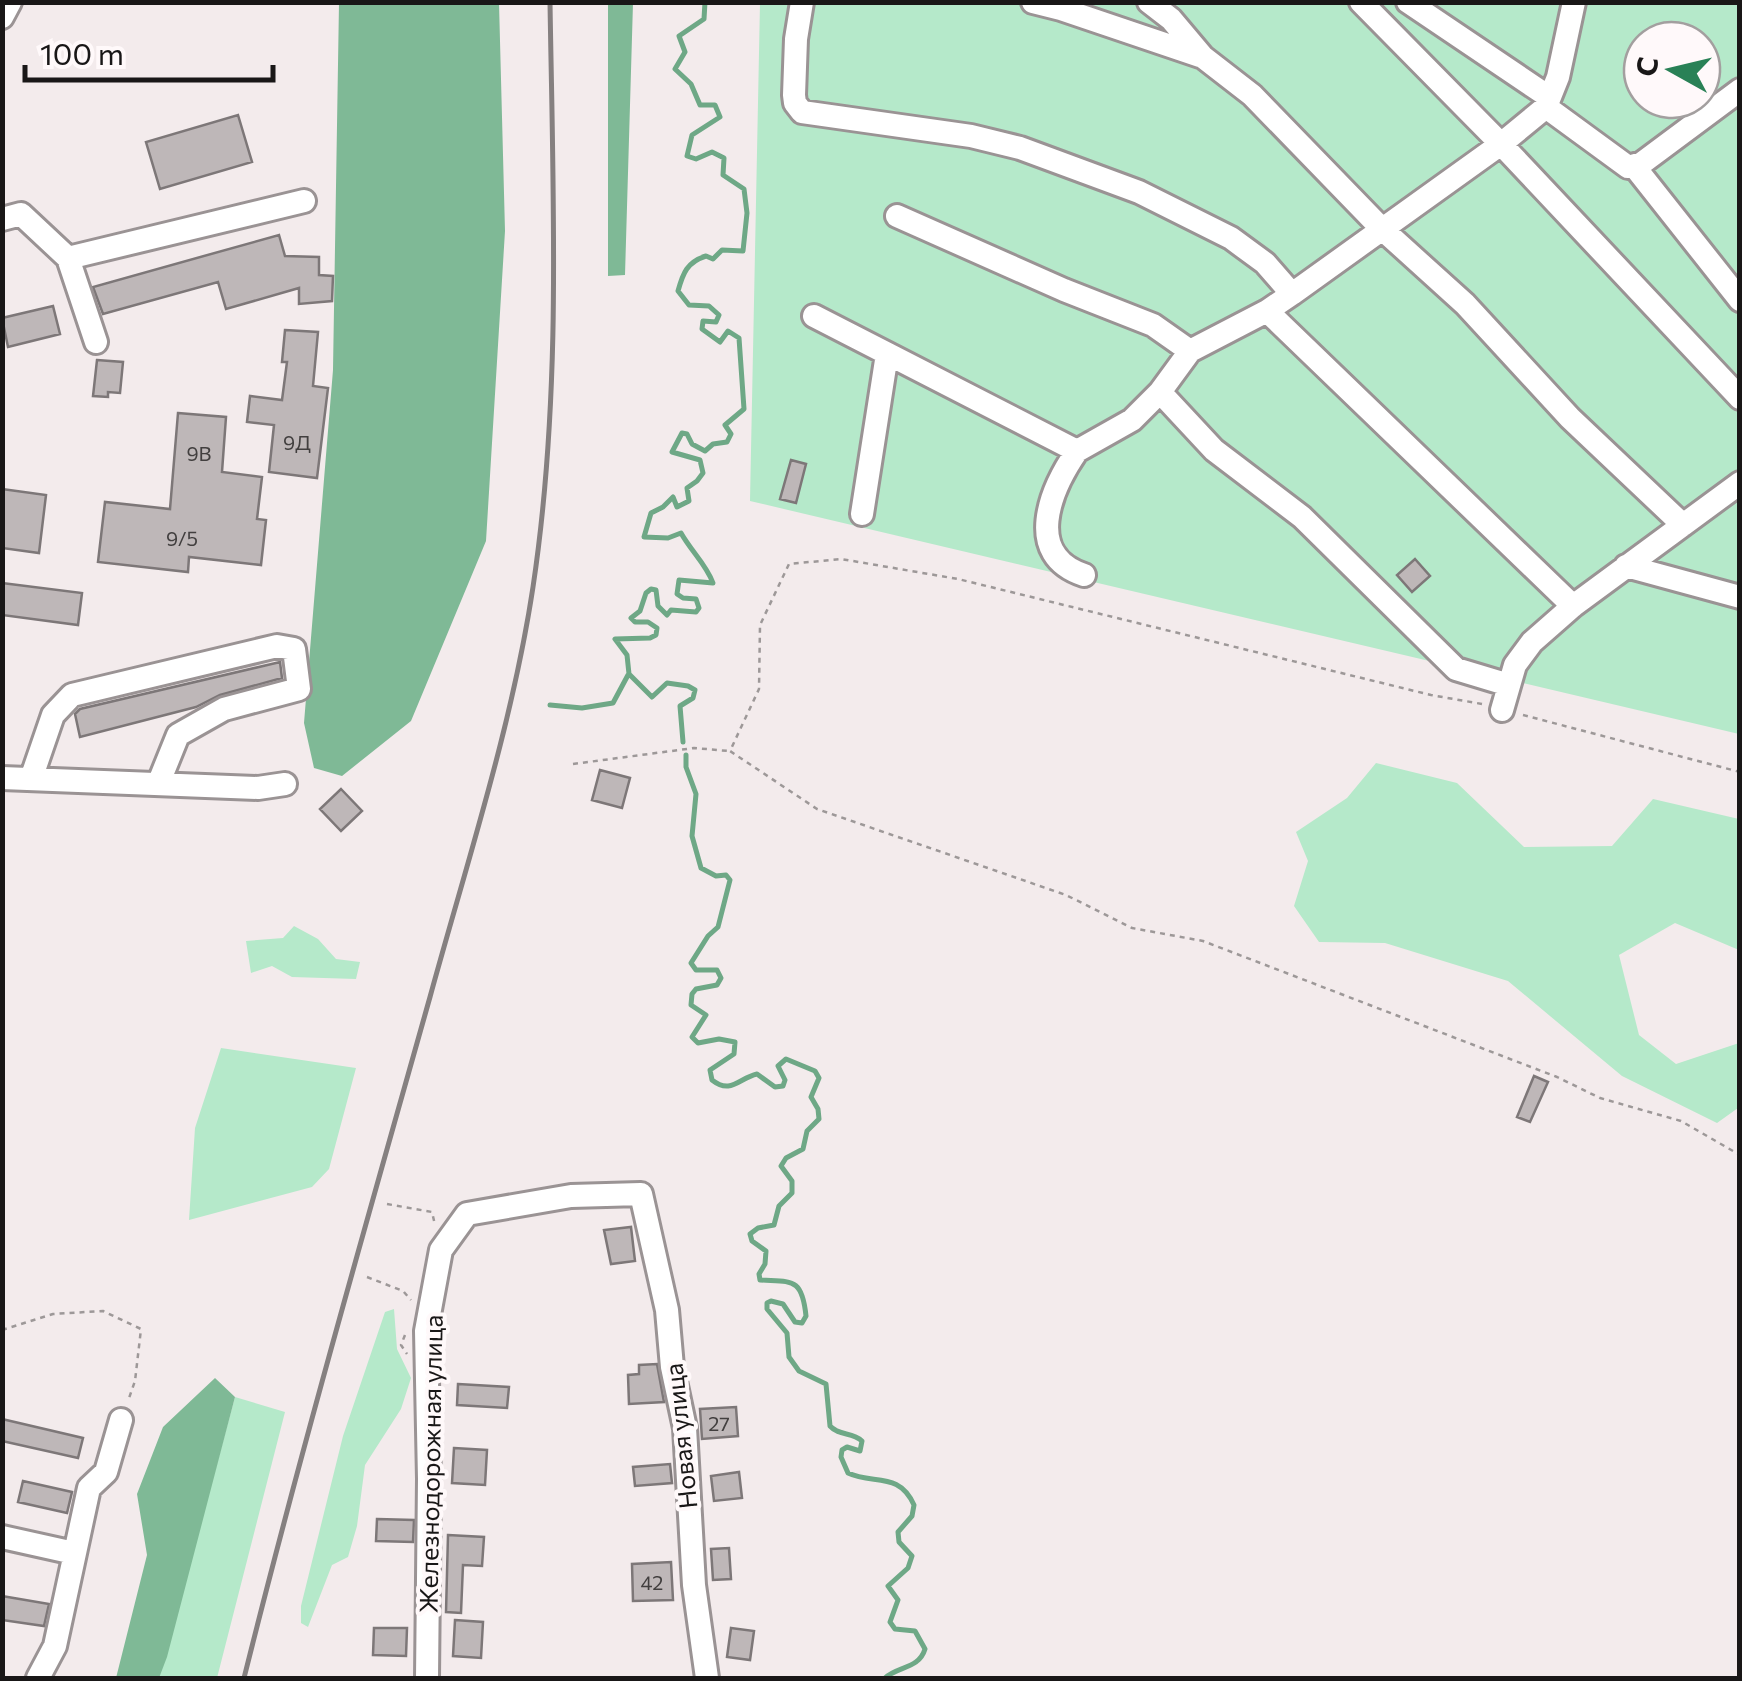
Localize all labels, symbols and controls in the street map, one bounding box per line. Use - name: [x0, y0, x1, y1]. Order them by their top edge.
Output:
- scale bar: [25, 20, 272, 82]
- north arrow: [1622, 20, 1722, 120]
- text: 100 m: [40, 34, 124, 71]
- text: С: [1628, 55, 1664, 78]
- house number: 9Д: [283, 430, 311, 454]
- house number: 9В: [186, 441, 212, 465]
- house number: 9/5: [166, 526, 198, 550]
- street label: Железнодорожная улица: [412, 1314, 448, 1614]
- street label: Новая улица: [657, 1362, 703, 1510]
- house number: 27: [708, 1411, 730, 1435]
- house number: 42: [641, 1570, 663, 1594]

